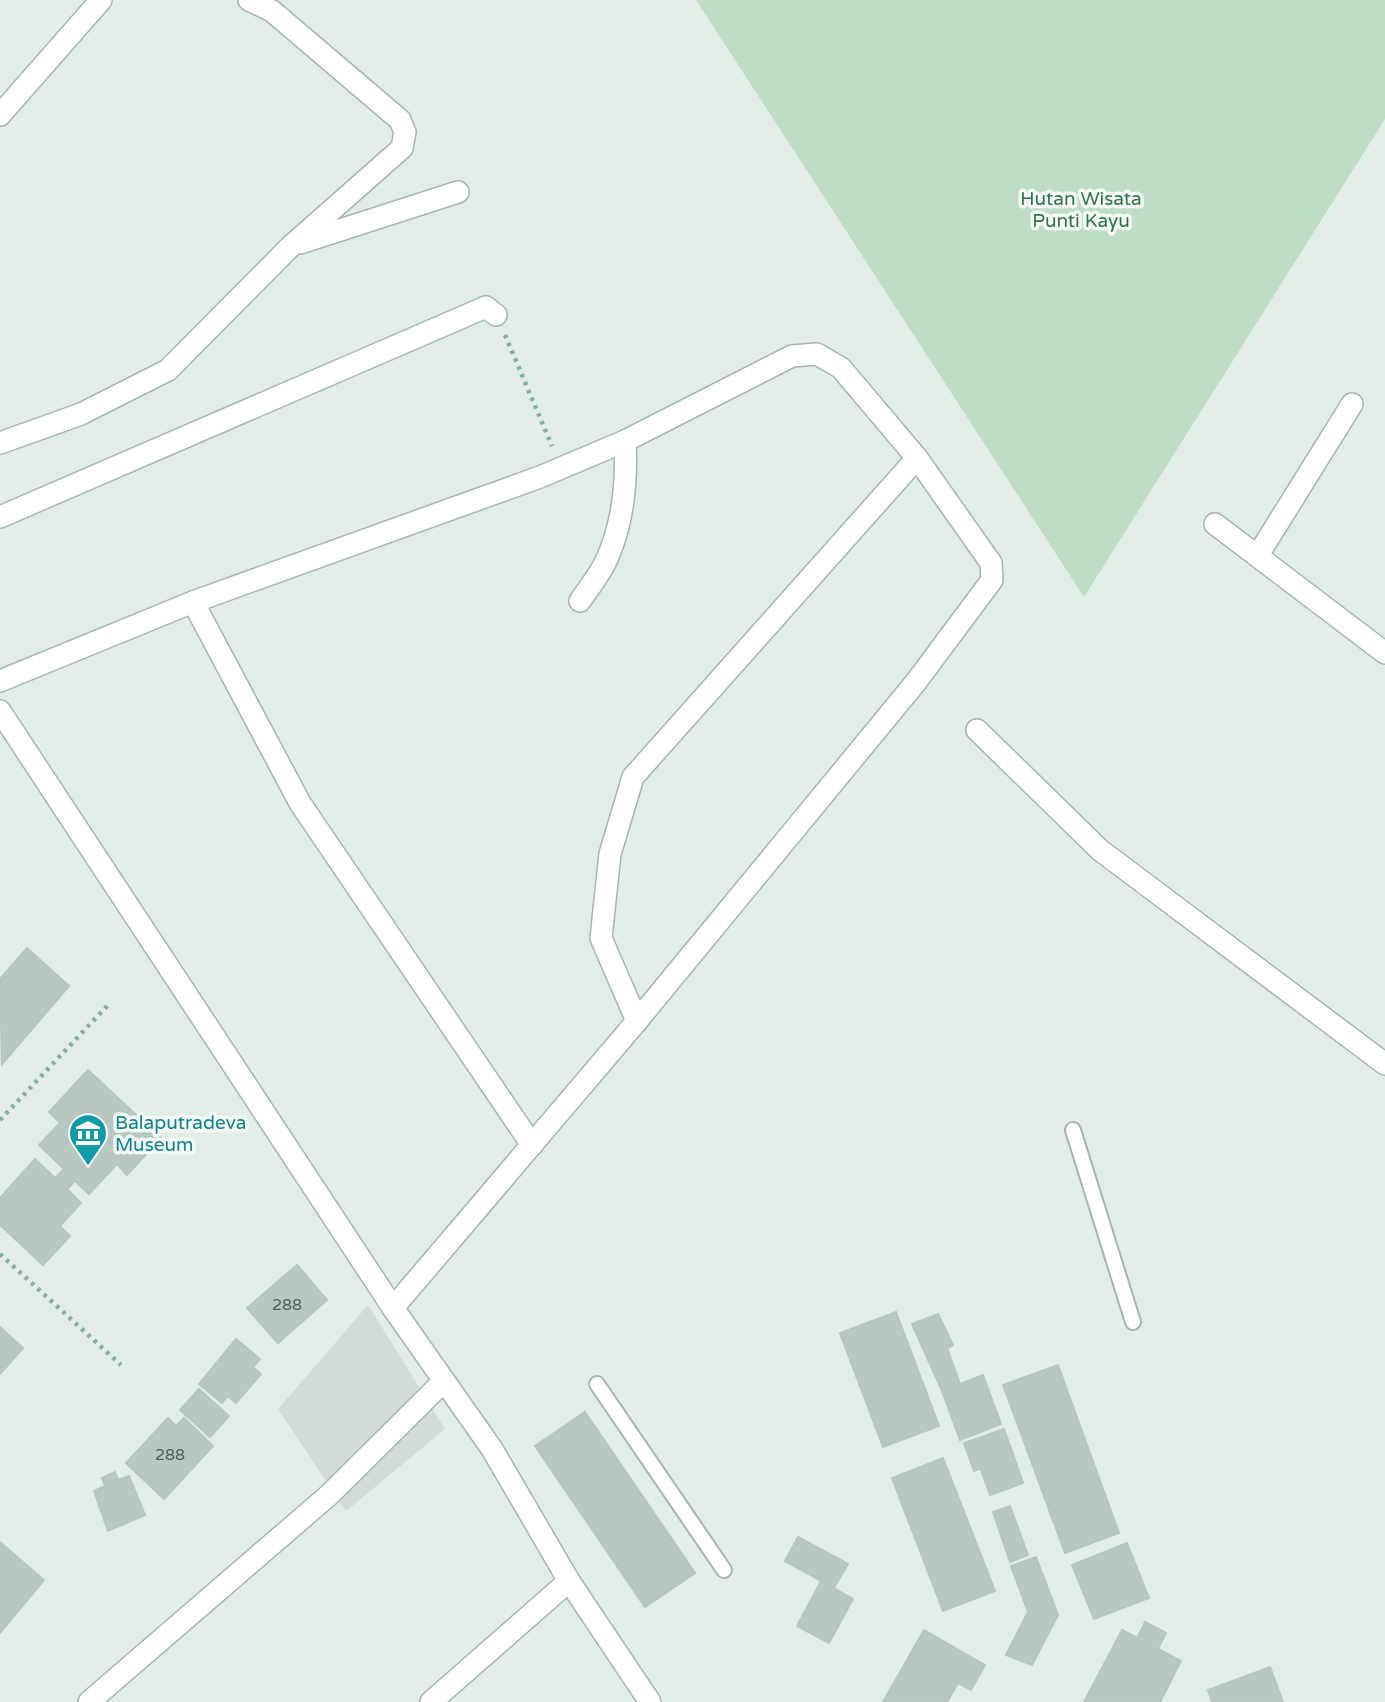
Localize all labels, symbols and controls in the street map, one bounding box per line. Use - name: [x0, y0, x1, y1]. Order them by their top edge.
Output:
- park label: Hutan Wisata Punti Kayu: [1020, 188, 1142, 232]
- museum icon: Balaputradeva Museum: [67, 1112, 109, 1167]
- place label: Balaputradeva Museum: [115, 1112, 246, 1156]
- house number: 288: [272, 1295, 302, 1315]
- house number: 288: [155, 1445, 185, 1465]

